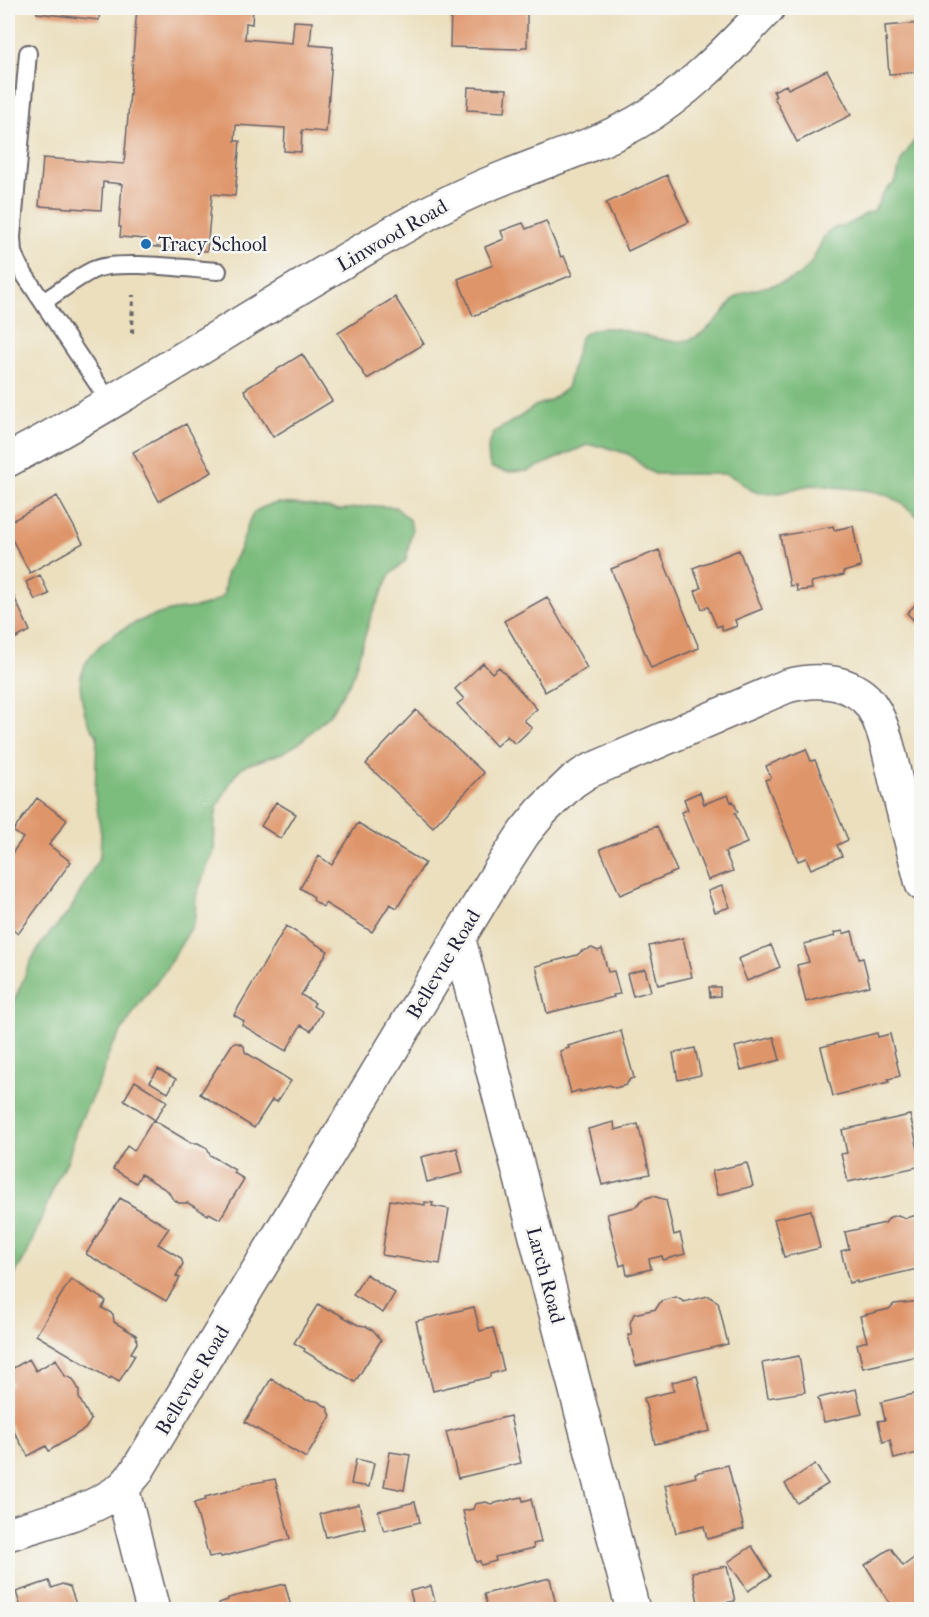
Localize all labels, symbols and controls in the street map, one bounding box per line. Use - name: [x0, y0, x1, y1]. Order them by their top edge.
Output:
- street label: Linwood Road: [333, 194, 452, 276]
- place label: Tracy School: [158, 233, 268, 256]
- marker: Tracy School: [139, 237, 153, 251]
- street label: Bellevue Road: [402, 905, 486, 1023]
- street label: Larch Road: [522, 1225, 570, 1327]
- street label: Bellevue Road: [151, 1321, 235, 1439]

